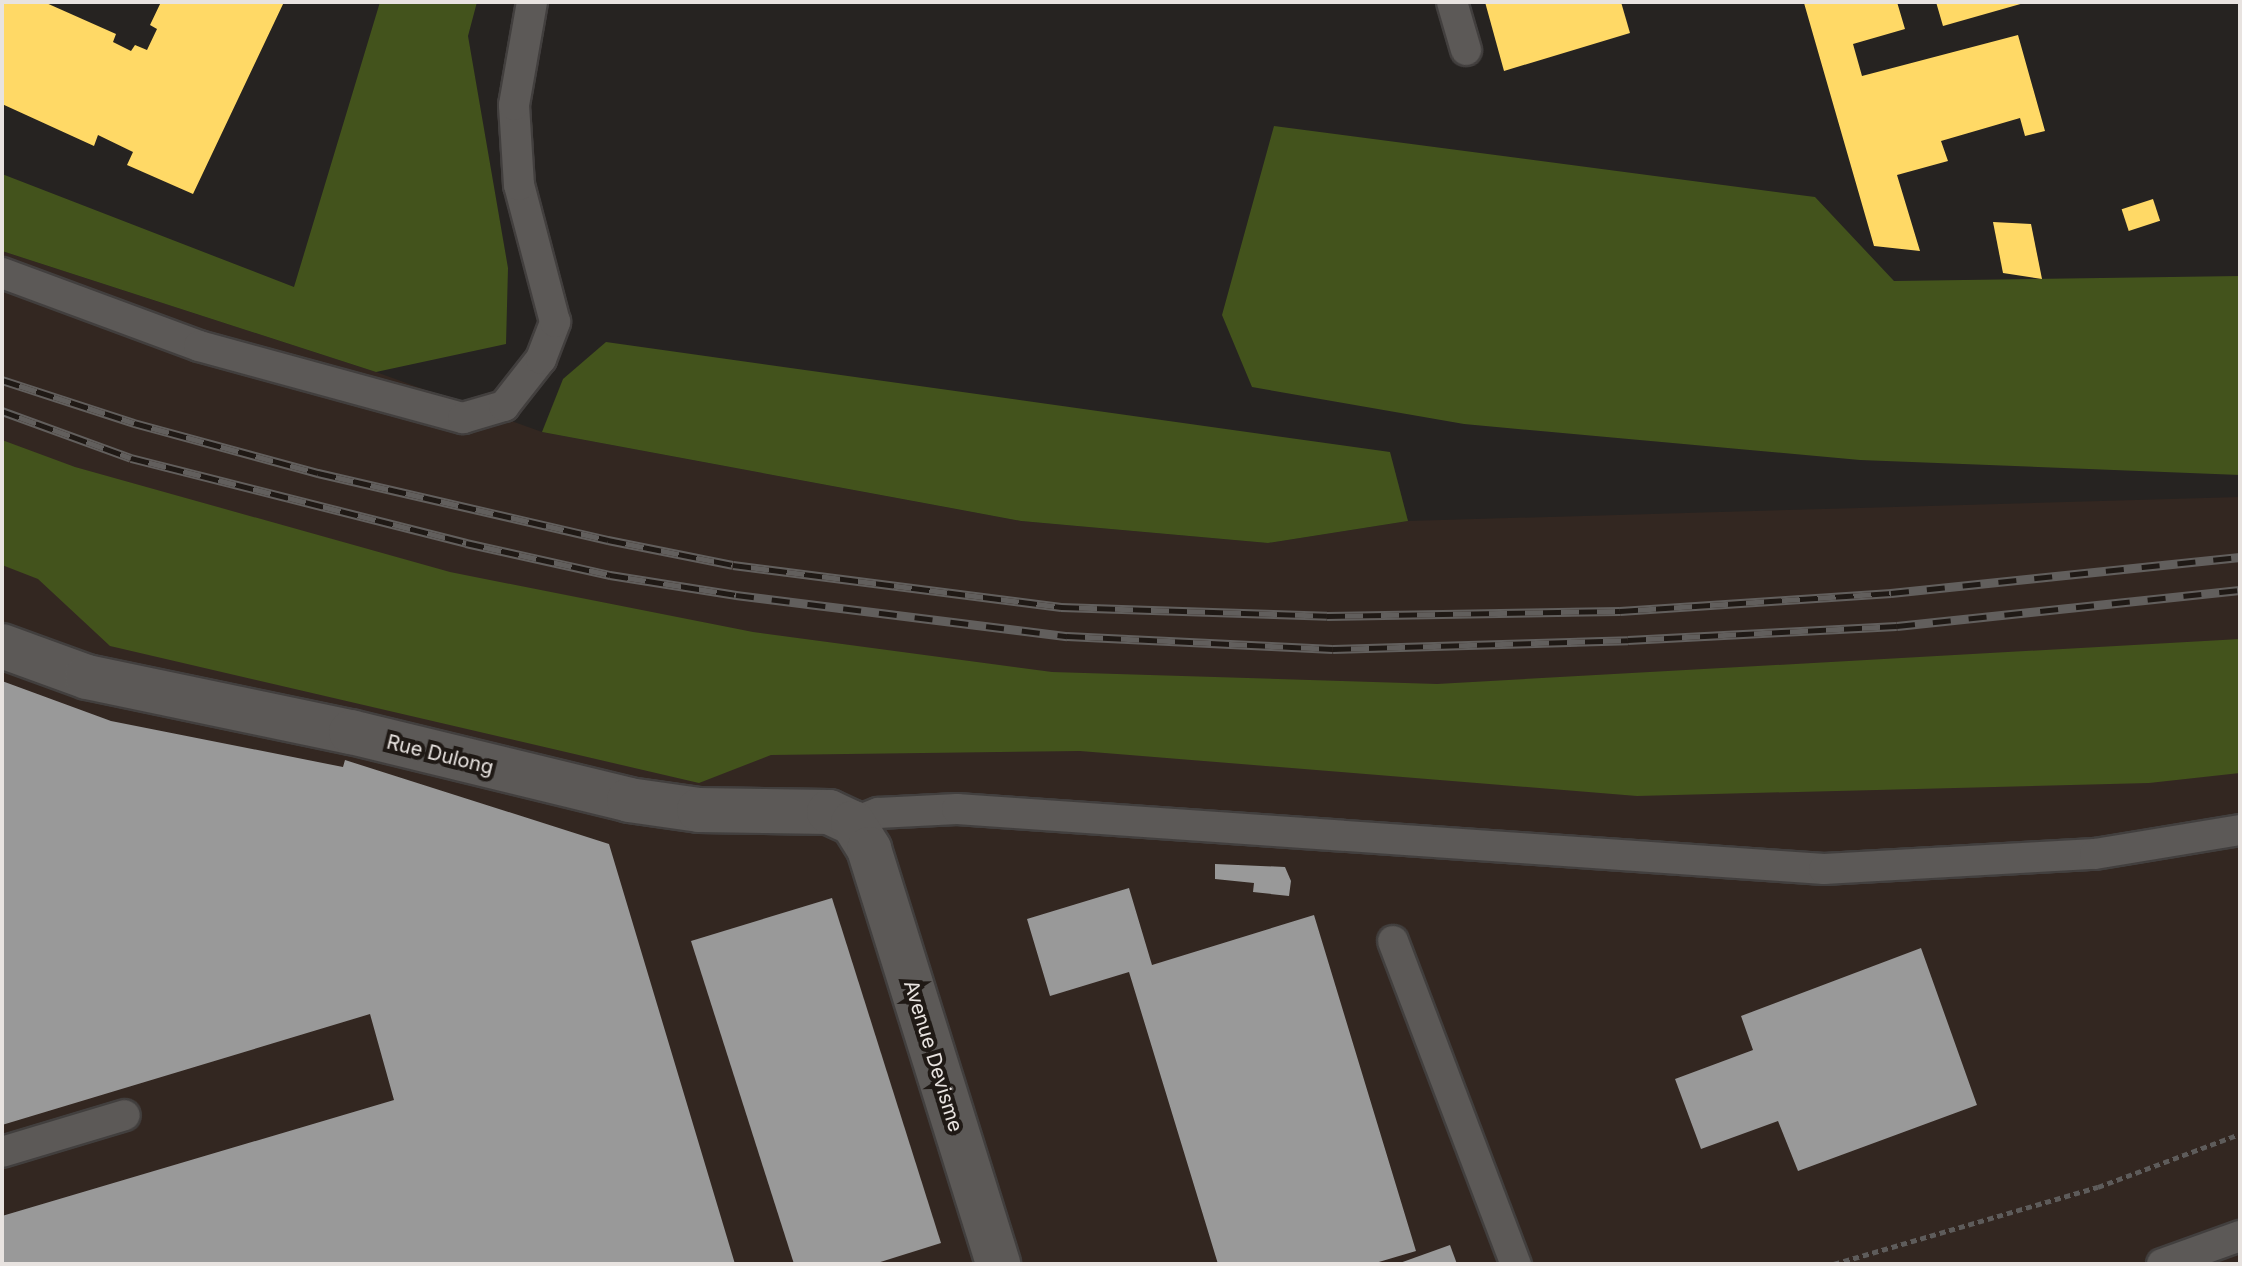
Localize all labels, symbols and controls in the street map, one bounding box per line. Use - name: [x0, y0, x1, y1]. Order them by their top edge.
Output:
- street label: Rue Dulong: [384, 730, 496, 780]
- street label: Avenue Devisme: [899, 977, 967, 1135]

